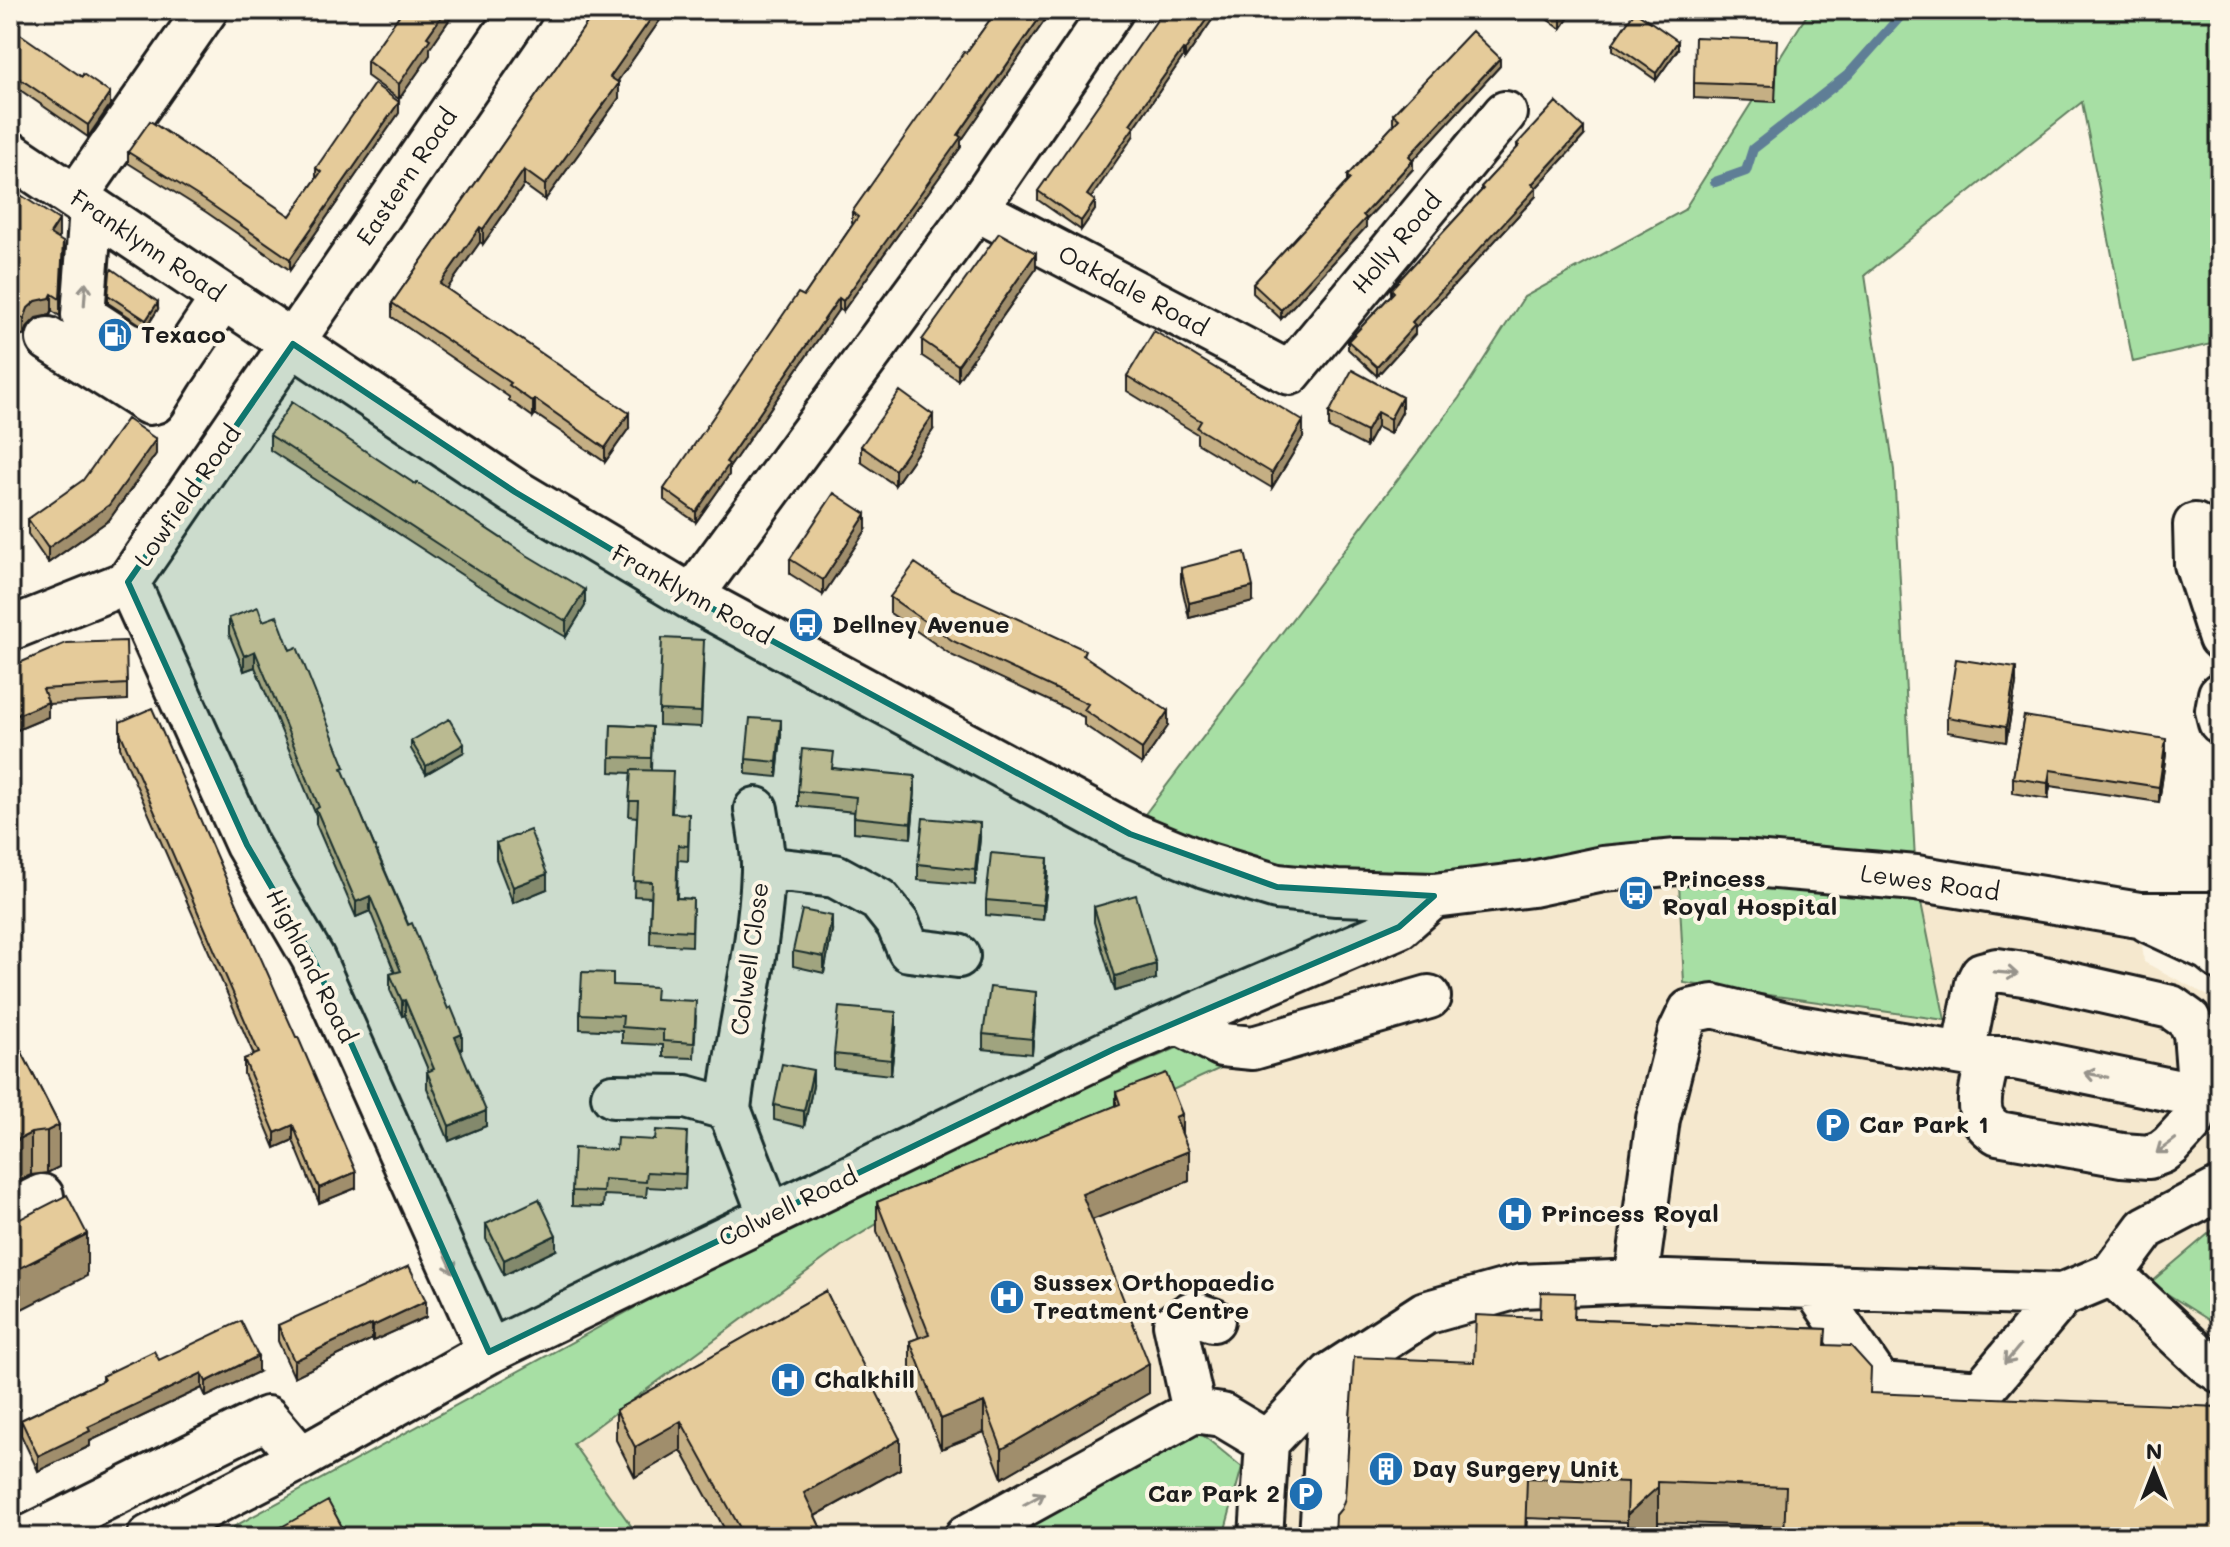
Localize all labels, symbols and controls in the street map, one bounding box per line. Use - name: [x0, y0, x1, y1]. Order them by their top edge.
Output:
- street label: Eastern Road: [349, 102, 463, 251]
- street label: Franklynn Road: [65, 182, 231, 308]
- street label: Holly Road: [1344, 185, 1447, 299]
- street label: Oakdale Road: [1053, 237, 1214, 342]
- one-way arrow: [78, 281, 93, 308]
- fuel station icon: Texaco: [96, 316, 134, 354]
- place label: Texaco: [141, 318, 226, 349]
- street label: Lowfield Road: [127, 418, 247, 572]
- street label: Franklynn Road: [607, 537, 779, 651]
- bus stop icon: Dellney Avenue: [787, 606, 825, 644]
- place label: Dellney Avenue: [832, 608, 1010, 639]
- street label: Lewes Road: [1859, 856, 2002, 907]
- place label: Princess Royal Hospital: [1662, 862, 1837, 921]
- bus stop icon: Princess Royal Hospital: [1617, 874, 1655, 912]
- street label: Colwell Close: [722, 880, 775, 1037]
- street label: Highland Road: [260, 883, 364, 1048]
- one-way arrow: [1992, 966, 2019, 981]
- one-way arrow: [2084, 1066, 2109, 1081]
- parking icon: Car Park 1: [1814, 1106, 1852, 1144]
- place label: Car Park 1: [1859, 1108, 1989, 1139]
- one-way arrow: [2156, 1138, 2177, 1155]
- street label: Colwell Road: [713, 1159, 862, 1253]
- hospital icon: Princess Royal: [1496, 1195, 1534, 1233]
- place label: Princess Royal: [1541, 1197, 1719, 1228]
- one-way arrow: [443, 1249, 458, 1274]
- place label: Sussex Orthopaedic Treatment Centre: [1033, 1266, 1275, 1325]
- hospital icon: Sussex Orthopaedic Treatment Centre: [988, 1278, 1026, 1316]
- one-way arrow: [2003, 1344, 2021, 1365]
- hospital icon: Chalkhill: [769, 1361, 807, 1399]
- place label: Chalkhill: [814, 1363, 915, 1394]
- north arrow: [2114, 1431, 2194, 1511]
- text: N: [2146, 1436, 2162, 1465]
- building icon: Day Surgery Unit: [1367, 1450, 1405, 1488]
- place label: Day Surgery Unit: [1412, 1452, 1619, 1483]
- parking icon: Car Park 2: [1287, 1475, 1325, 1513]
- place label: Car Park 2: [1148, 1477, 1280, 1508]
- one-way arrow: [1022, 1491, 1045, 1507]

